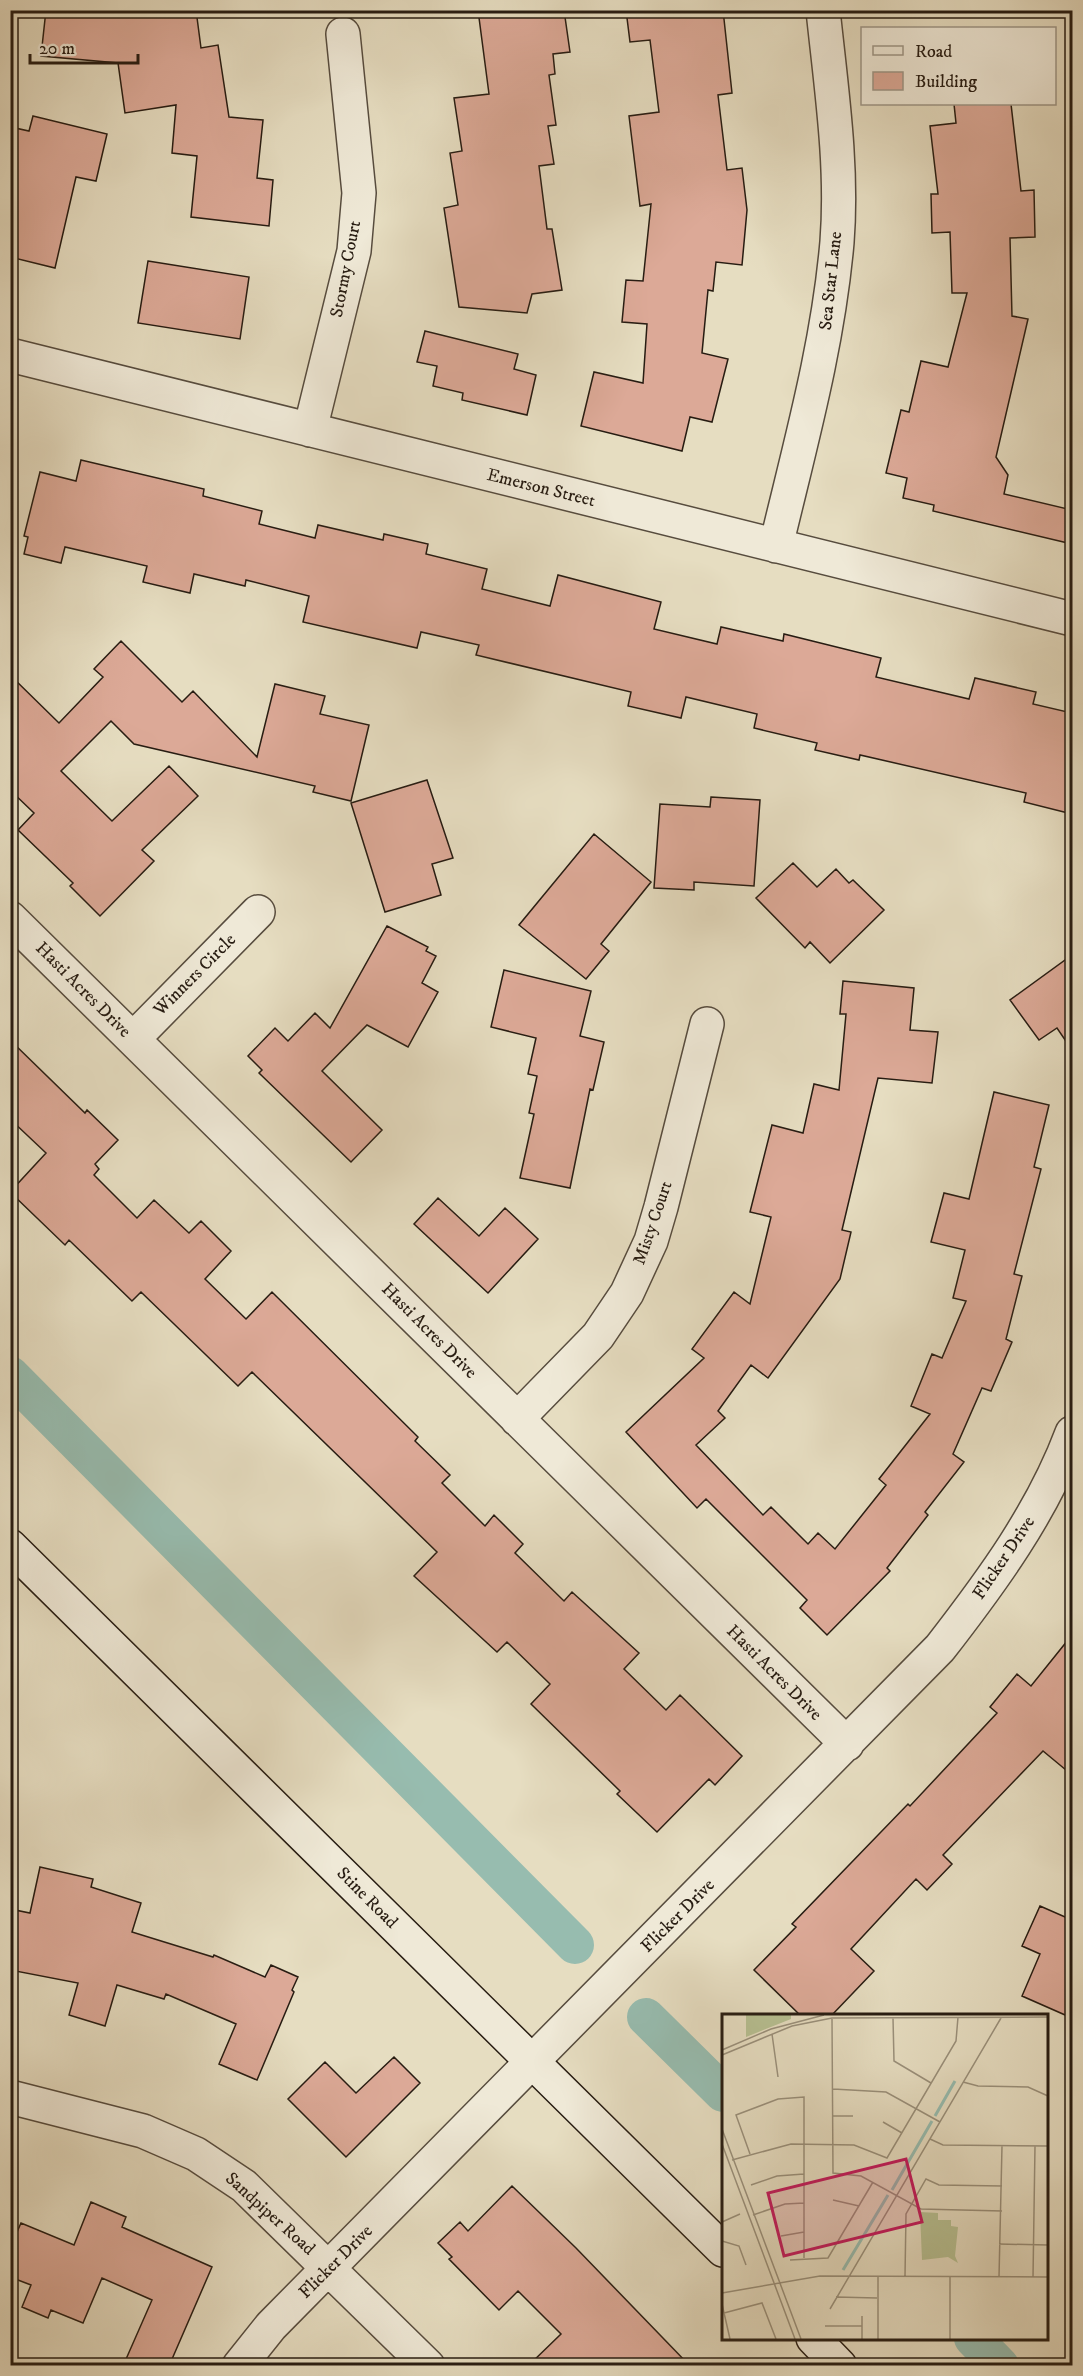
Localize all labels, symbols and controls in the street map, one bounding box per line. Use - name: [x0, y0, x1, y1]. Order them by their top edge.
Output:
- scale bar: [30, 27, 138, 65]
- legend: [861, 27, 1056, 105]
- text: 20 m: [39, 38, 75, 60]
- text: Road: [915, 41, 952, 63]
- text: Building: [915, 71, 977, 93]
- street label: Stormy Court: [326, 218, 366, 319]
- street label: Sea Star Lane: [815, 231, 847, 331]
- street label: Emerson Street: [485, 464, 598, 512]
- street label: Winners Circle: [148, 929, 241, 1022]
- street label: Hasti Acres Drive: [31, 938, 135, 1042]
- street label: Misty Court: [628, 1178, 678, 1268]
- street label: Hasti Acres Drive: [377, 1279, 481, 1383]
- street label: Flicker Drive: [968, 1512, 1040, 1604]
- street label: Hasti Acres Drive: [722, 1621, 826, 1725]
- street label: Stine Road: [332, 1863, 402, 1933]
- street label: Flicker Drive: [636, 1874, 720, 1958]
- inset map: [722, 2014, 1047, 2340]
- street label: Sandpiper Road: [220, 2168, 320, 2260]
- street label: Flicker Drive: [294, 2220, 378, 2304]

